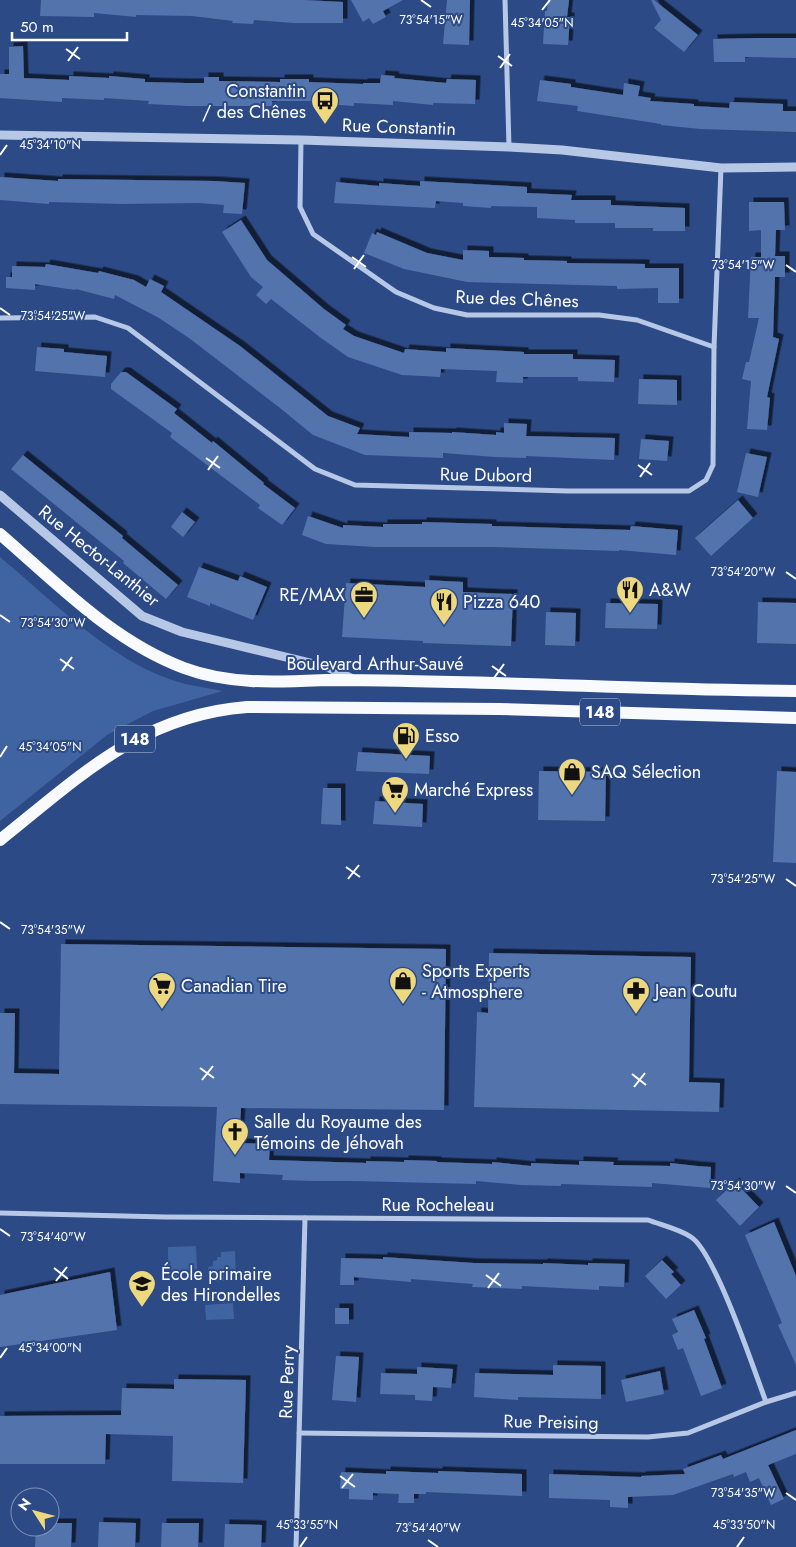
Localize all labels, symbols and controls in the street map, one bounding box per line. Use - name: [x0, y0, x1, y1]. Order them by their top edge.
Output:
- scale bar: [12, 10, 128, 42]
- text: 73°54'15"W: [399, 11, 463, 29]
- text: 45°34'05"N: [511, 14, 573, 32]
- text: 50 m: [20, 16, 54, 38]
- place label: Constantin / des Chênes: [202, 78, 306, 125]
- bus stop icon: Constantin / des Chênes: [310, 86, 340, 125]
- street label: Rue Constantin: [342, 112, 456, 142]
- text: 45°34'10"N: [19, 136, 81, 154]
- text: 73°54'15"W: [711, 256, 775, 274]
- street label: Rue des Chênes: [455, 284, 579, 314]
- text: 73°54'25"W: [21, 307, 85, 325]
- street label: Rue Dubord: [440, 461, 532, 489]
- street label: Rue Hector-Lanthier: [33, 499, 166, 614]
- text: 73°54'20"W: [711, 563, 776, 581]
- restaurant icon: A&W: [615, 575, 645, 614]
- place label: A&W: [649, 577, 691, 603]
- office icon: RE/MAX: [349, 580, 379, 619]
- place label: RE/MAX: [279, 582, 345, 608]
- restaurant icon: Pizza 640: [429, 587, 459, 626]
- place label: Pizza 640: [463, 589, 541, 615]
- text: 73°54'30"W: [21, 614, 85, 632]
- street label: Boulevard Arthur-Sauvé: [287, 651, 464, 677]
- road number: 148: [580, 699, 620, 726]
- fuel station icon: Esso: [391, 721, 421, 760]
- place label: Esso: [425, 723, 459, 749]
- road number: 148: [115, 726, 155, 752]
- text: 45°34'05"N: [19, 738, 81, 756]
- shop icon: SAQ Sélection: [557, 757, 587, 796]
- place label: SAQ Sélection: [591, 759, 701, 785]
- supermarket icon: Marché Express: [380, 775, 410, 814]
- place label: Marché Express: [414, 777, 533, 803]
- text: 73°54'25"W: [711, 870, 775, 888]
- text: 73°54'35"W: [21, 921, 85, 939]
- place label: Sports Experts - Atmosphere: [422, 958, 530, 1005]
- shop icon: Sports Experts - Atmosphere: [388, 966, 418, 1005]
- supermarket icon: Canadian Tire: [147, 971, 177, 1010]
- place label: Canadian Tire: [181, 973, 287, 999]
- pharmacy icon: Jean Coutu: [621, 976, 651, 1015]
- place label: Jean Coutu: [653, 978, 737, 1004]
- place label: Salle du Royaume des Témoins de Jéhovah: [254, 1109, 422, 1156]
- church icon: Salle du Royaume des Témoins de Jéhovah: [220, 1117, 250, 1156]
- text: 73°54'30"W: [711, 1177, 775, 1195]
- street label: Rue Rocheleau: [382, 1192, 494, 1218]
- text: 73°54'40"W: [20, 1228, 86, 1246]
- place label: École primaire des Hirondelles: [161, 1261, 280, 1308]
- school or university icon: École primaire des Hirondelles: [127, 1269, 157, 1308]
- text: 45°34'00"N: [18, 1339, 82, 1357]
- street label: Rue Perry: [273, 1345, 301, 1419]
- street label: Rue Preising: [503, 1408, 599, 1436]
- text: 73°54'35"W: [711, 1484, 775, 1502]
- north arrow: [10, 1487, 60, 1537]
- text: N: [13, 1494, 36, 1515]
- text: 45°33'55"N: [276, 1516, 338, 1534]
- text: 45°33'50"N: [713, 1516, 775, 1534]
- text: 73°54'40"W: [395, 1519, 461, 1537]

